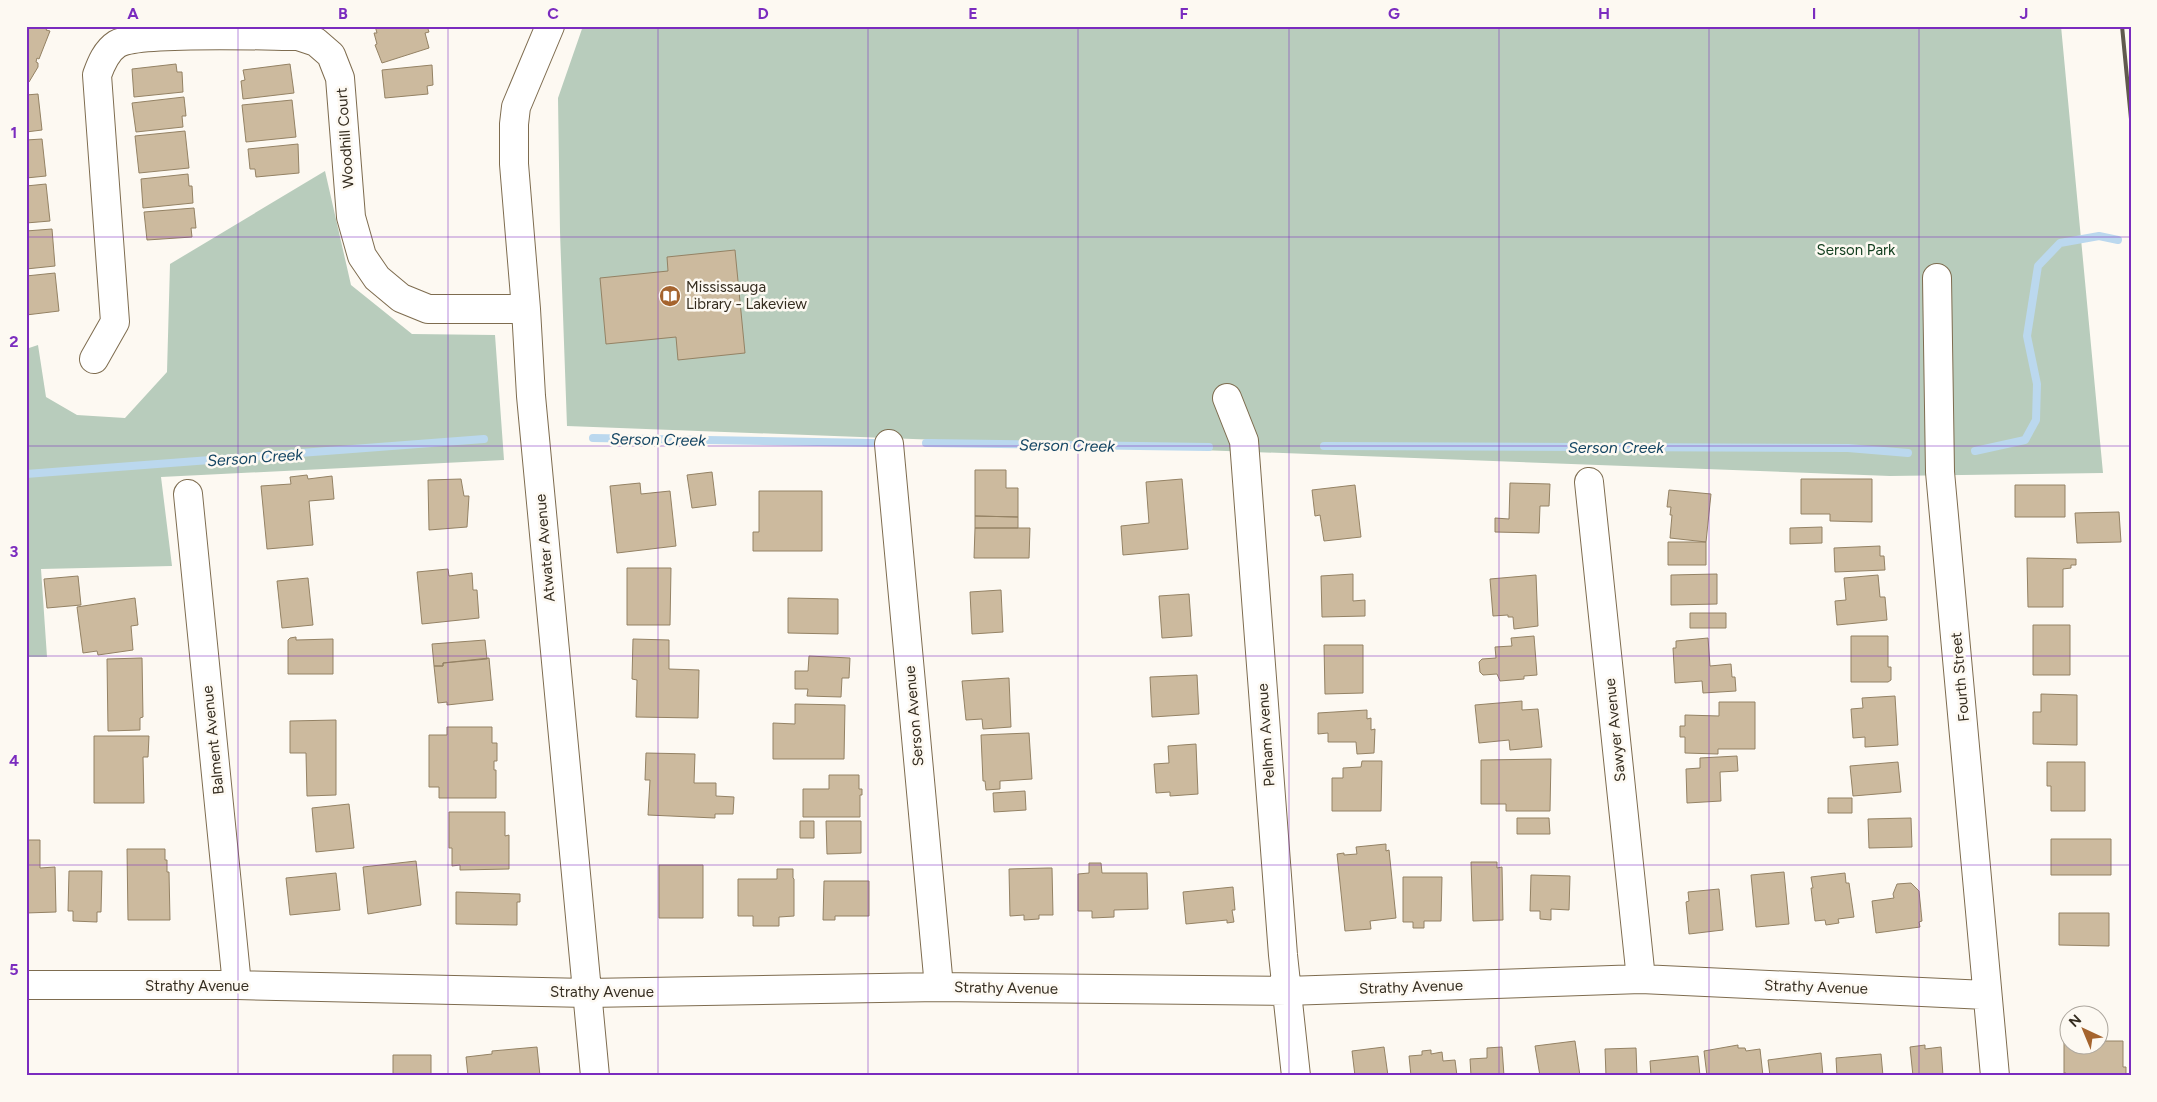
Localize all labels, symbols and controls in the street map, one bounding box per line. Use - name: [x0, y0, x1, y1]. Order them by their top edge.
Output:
- text: A: [127, 4, 139, 23]
- text: B: [338, 4, 348, 23]
- text: C: [547, 4, 559, 23]
- text: D: [757, 4, 769, 23]
- text: E: [968, 4, 978, 23]
- text: F: [1180, 4, 1189, 23]
- text: G: [1388, 4, 1400, 23]
- text: H: [1598, 4, 1610, 23]
- text: I: [1812, 4, 1816, 23]
- text: J: [2020, 4, 2028, 23]
- street label: Woodhill Court: [332, 87, 357, 189]
- text: 1: [11, 123, 17, 142]
- park label: Serson Park: [1817, 241, 1896, 259]
- place label: Mississauga Library - Lakeview: [686, 278, 807, 313]
- library icon: Mississauga Library - Lakeview: [658, 284, 682, 308]
- text: 2: [9, 332, 19, 351]
- water label: Serson Creek: [610, 429, 707, 450]
- water label: Serson Creek: [1019, 435, 1116, 456]
- water label: Serson Creek: [1568, 438, 1665, 457]
- water label: Serson Creek: [207, 445, 305, 470]
- street label: Atwater Avenue: [531, 493, 559, 603]
- text: 3: [10, 542, 19, 561]
- street label: Fourth Street: [1947, 631, 1973, 723]
- street label: Serson Avenue: [901, 665, 927, 767]
- street label: Sawyer Avenue: [1601, 677, 1629, 783]
- street label: Pelham Avenue: [1253, 683, 1279, 787]
- street label: Balment Avenue: [198, 685, 228, 795]
- text: 4: [9, 751, 19, 770]
- text: 5: [9, 960, 19, 979]
- street label: Strathy Avenue: [1359, 976, 1463, 998]
- street label: Strathy Avenue: [1764, 976, 1868, 998]
- street label: Strathy Avenue: [145, 977, 249, 995]
- street label: Strathy Avenue: [954, 978, 1058, 998]
- street label: Strathy Avenue: [550, 983, 654, 1001]
- north arrow: [2060, 1004, 2110, 1054]
- text: N: [2066, 1011, 2085, 1031]

